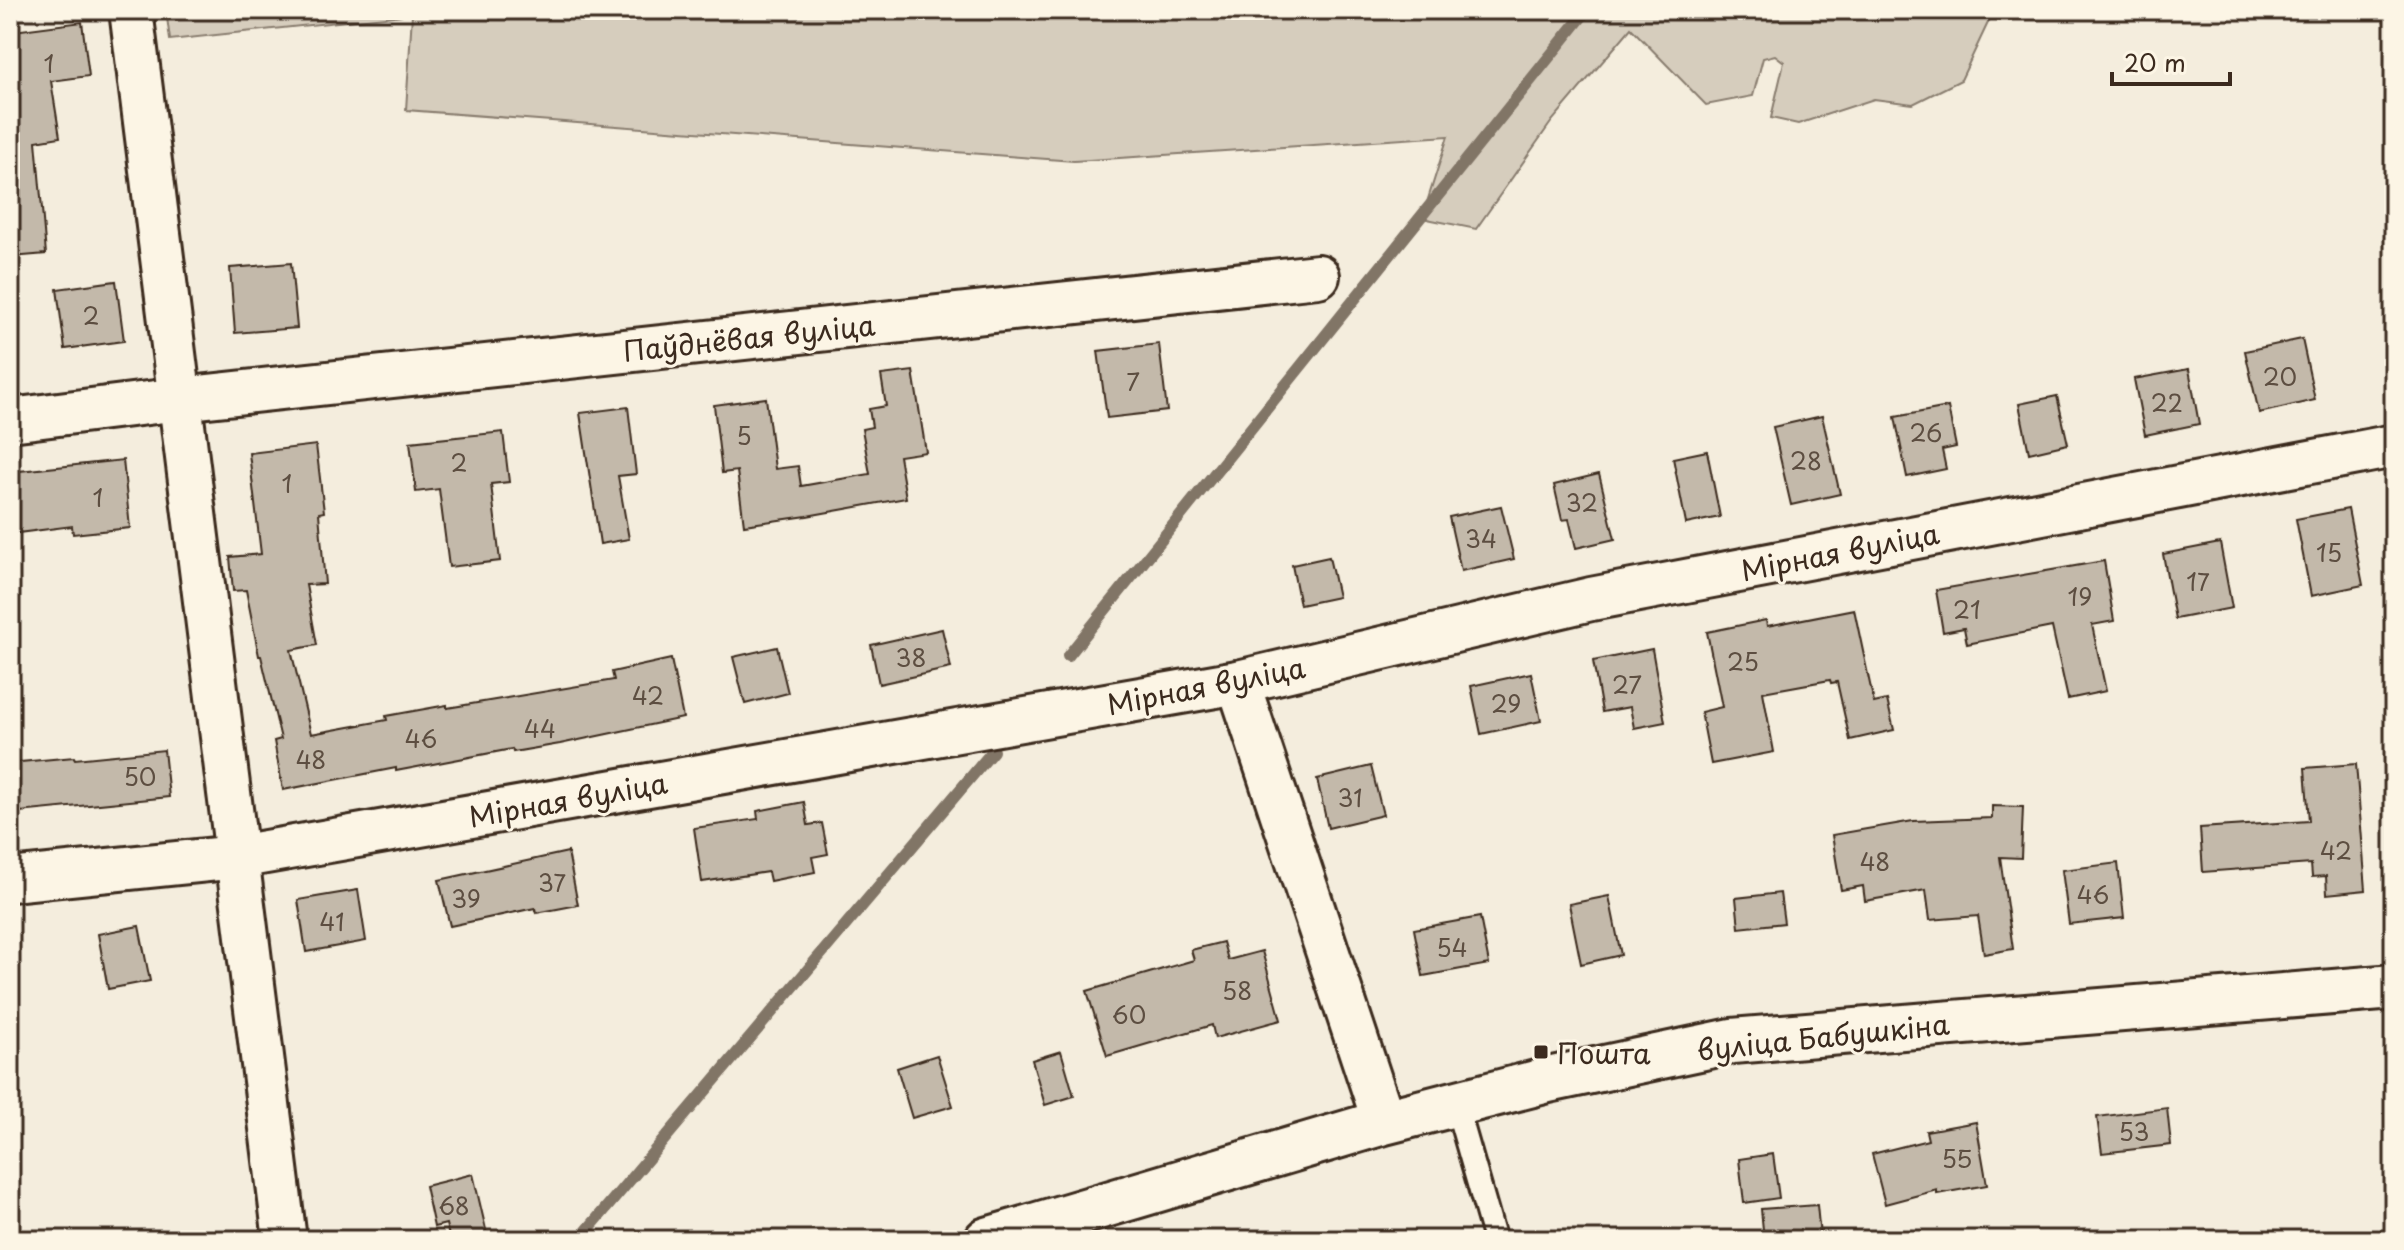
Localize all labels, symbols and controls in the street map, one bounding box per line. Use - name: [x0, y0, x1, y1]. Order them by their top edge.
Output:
- scale bar: [2112, 36, 2230, 86]
- text: 20 m: [2124, 44, 2186, 80]
- house number: 1: [44, 45, 54, 81]
- house number: 2: [83, 297, 100, 333]
- street label: Паўднёвая вуліца: [621, 302, 878, 372]
- house number: 20: [2263, 358, 2297, 394]
- house number: 7: [1126, 363, 1140, 399]
- house number: 22: [2151, 384, 2183, 420]
- house number: 26: [1910, 414, 1942, 450]
- house number: 5: [736, 417, 752, 453]
- house number: 28: [1790, 442, 1822, 478]
- house number: 2: [451, 444, 468, 480]
- house number: 1: [282, 465, 292, 501]
- house number: 1: [93, 479, 103, 515]
- house number: 32: [1566, 484, 1598, 520]
- street label: Мірная вуліца: [1737, 511, 1944, 591]
- house number: 34: [1465, 520, 1497, 556]
- house number: 15: [2316, 534, 2342, 570]
- house number: 17: [2186, 563, 2210, 599]
- house number: 19: [2068, 578, 2092, 614]
- house number: 21: [1953, 591, 1981, 627]
- house number: 38: [896, 639, 926, 675]
- house number: 25: [1727, 643, 1759, 679]
- street label: Мірная вуліца: [1103, 645, 1310, 725]
- house number: 27: [1612, 666, 1642, 702]
- house number: 42: [632, 677, 664, 713]
- house number: 29: [1491, 685, 1521, 721]
- house number: 44: [524, 710, 556, 746]
- house number: 46: [405, 720, 437, 756]
- house number: 48: [296, 741, 326, 777]
- house number: 50: [124, 758, 156, 794]
- street label: Мірная вуліца: [465, 760, 672, 838]
- house number: 31: [1337, 779, 1363, 815]
- house number: 42: [2320, 832, 2352, 868]
- house number: 48: [1860, 843, 1890, 879]
- house number: 37: [538, 864, 566, 900]
- house number: 46: [2077, 876, 2109, 912]
- house number: 39: [451, 880, 481, 916]
- house number: 41: [319, 903, 345, 939]
- house number: 54: [1436, 929, 1468, 965]
- house number: 58: [1222, 972, 1252, 1008]
- house number: 60: [1112, 996, 1146, 1032]
- street label: вуліца Бабушкіна: [1695, 1001, 1952, 1071]
- place label: Пошта: [1557, 1031, 1651, 1074]
- marker: Пошта: [1532, 1043, 1550, 1061]
- house number: 53: [2119, 1113, 2149, 1149]
- house number: 55: [1942, 1140, 1972, 1176]
- house number: 68: [438, 1187, 470, 1223]

